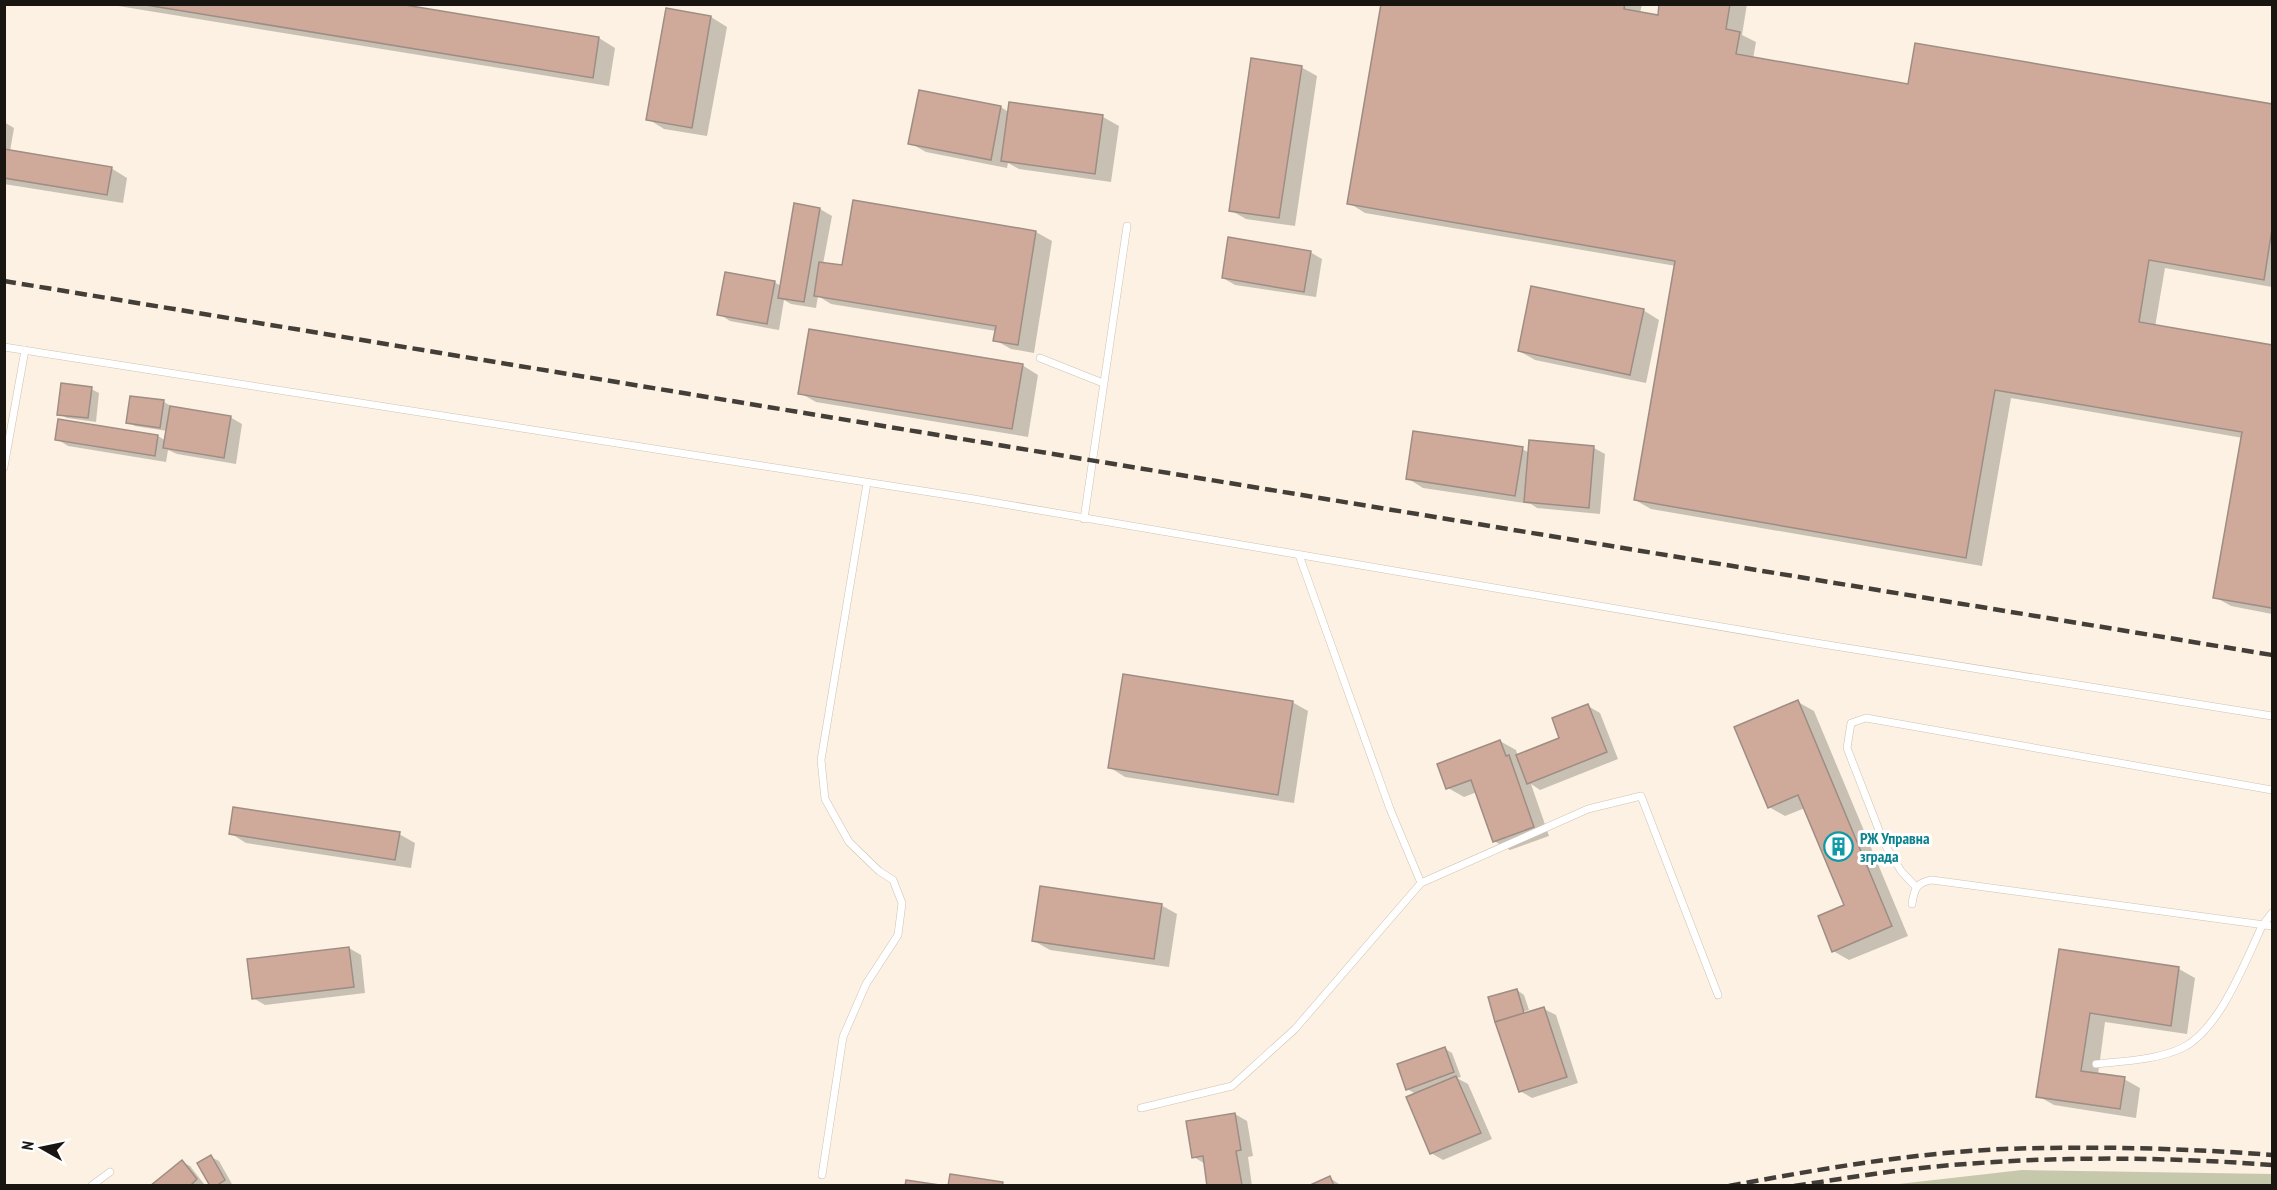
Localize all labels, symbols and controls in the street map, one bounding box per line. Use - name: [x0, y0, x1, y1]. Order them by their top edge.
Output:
- place label: РЖ Управна зграда: [1860, 828, 1930, 866]
- building icon: РЖ Управна зграда: [1823, 831, 1855, 863]
- north arrow: [12, 1118, 72, 1178]
- text: N: [17, 1140, 38, 1151]

